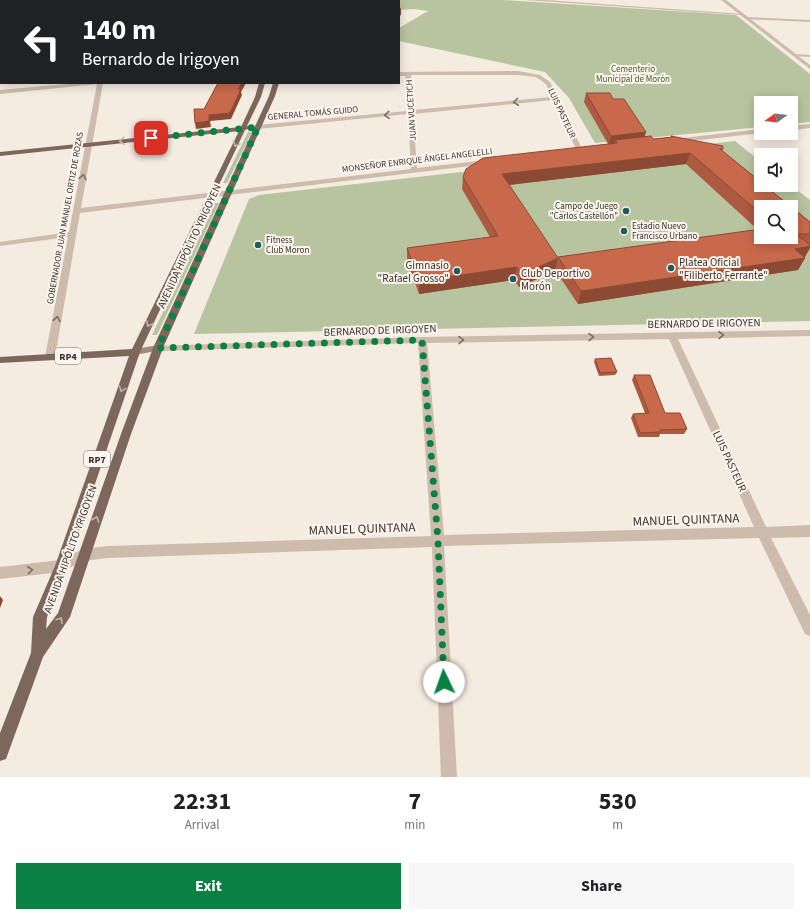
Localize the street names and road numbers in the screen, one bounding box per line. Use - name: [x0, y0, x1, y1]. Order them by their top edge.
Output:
- street label: JUAN VUCETICH: [403, 79, 420, 141]
- street label: LUIS PASTEUR: [544, 86, 579, 140]
- street label: GENERAL TOMÁS GUIDO: [267, 103, 359, 124]
- street label: GOBERNADOR JUAN MANUEL ORTIZ DE ROZAS: [44, 131, 87, 305]
- street label: MONSEÑOR ENRIQUE ÁNGEL ANGELELLI: [341, 145, 493, 176]
- street label: AVENIDA HIPÓLITO YRIGOYEN: [154, 182, 225, 311]
- street label: BERNARDO DE IRIGOYEN: [647, 315, 761, 332]
- street label: BERNARDO DE IRIGOYEN: [323, 321, 437, 340]
- road number: RP4: [55, 348, 81, 364]
- street label: LUIS PASTEUR: [709, 428, 750, 494]
- road number: RP7: [84, 451, 110, 467]
- street label: AVENIDA HIPÓLITO YRIGOYEN: [40, 483, 101, 615]
- street label: MANUEL QUINTANA: [632, 509, 741, 531]
- street label: MANUEL QUINTANA: [308, 518, 417, 540]

